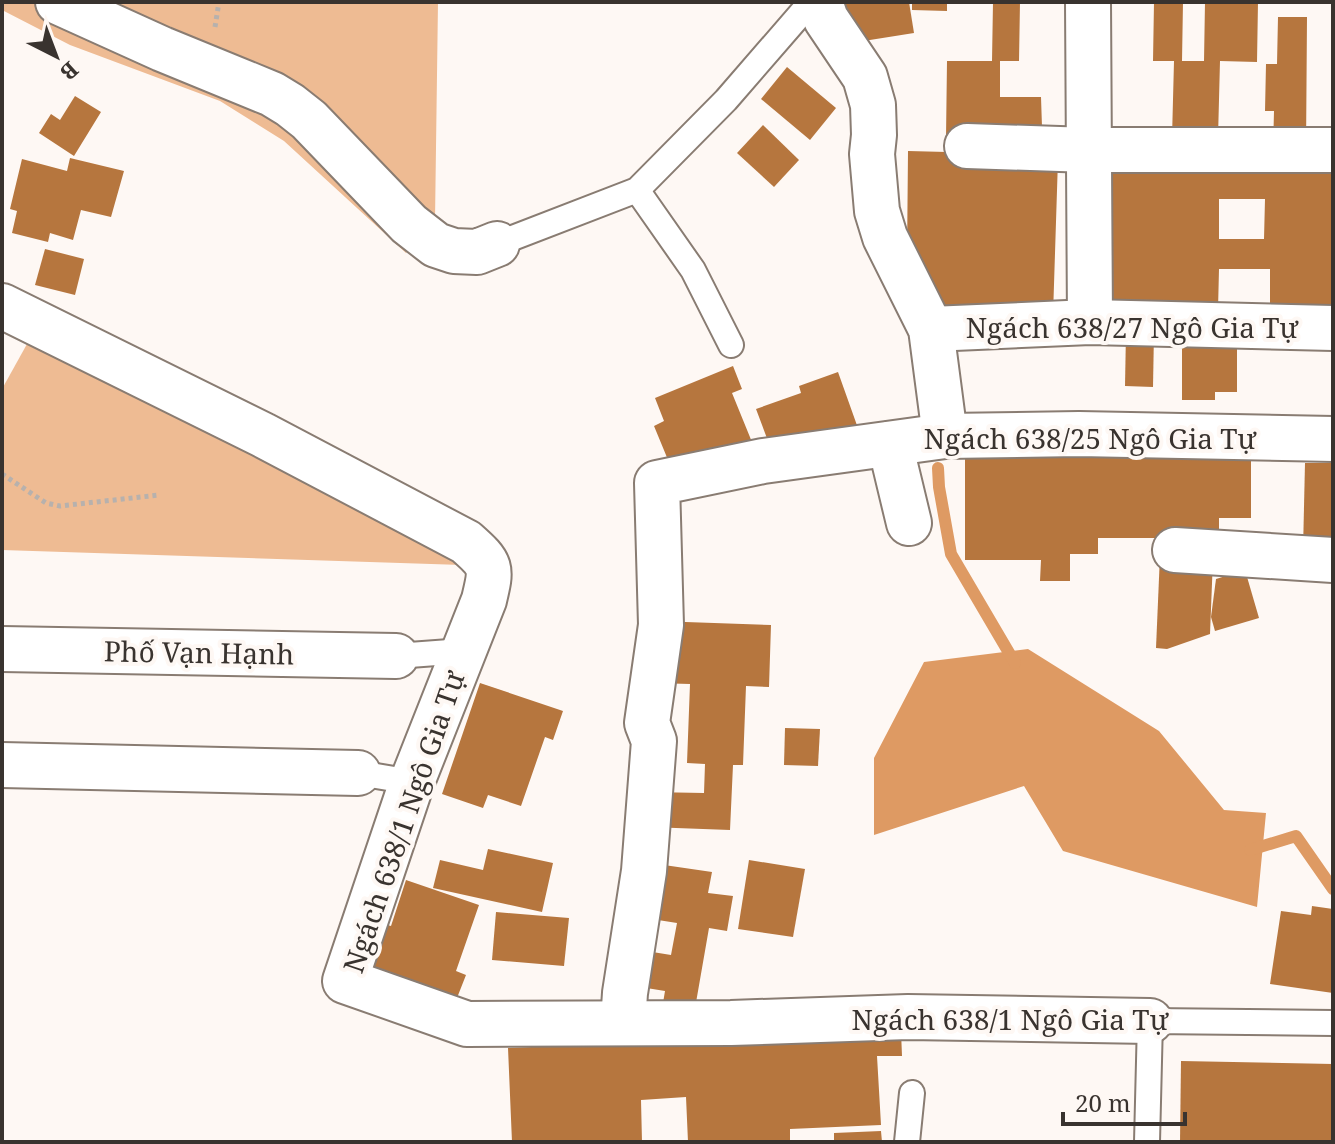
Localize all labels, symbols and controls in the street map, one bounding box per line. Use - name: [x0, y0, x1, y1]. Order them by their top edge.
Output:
- north arrow: [16, 16, 96, 96]
- text: B: [55, 56, 86, 88]
- street label: Ngách 638/27 Ngô Gia Tự: [966, 308, 1299, 346]
- street label: Ngách 638/25 Ngô Gia Tự: [924, 419, 1257, 457]
- street label: Phố Vạn Hạnh: [104, 631, 294, 673]
- street label: Ngách 638/1 Ngô Gia Tự: [333, 665, 473, 978]
- street label: Ngách 638/1 Ngô Gia Tự: [852, 1000, 1170, 1038]
- scale bar: [1063, 1076, 1185, 1126]
- text: 20 m: [1075, 1086, 1131, 1119]

